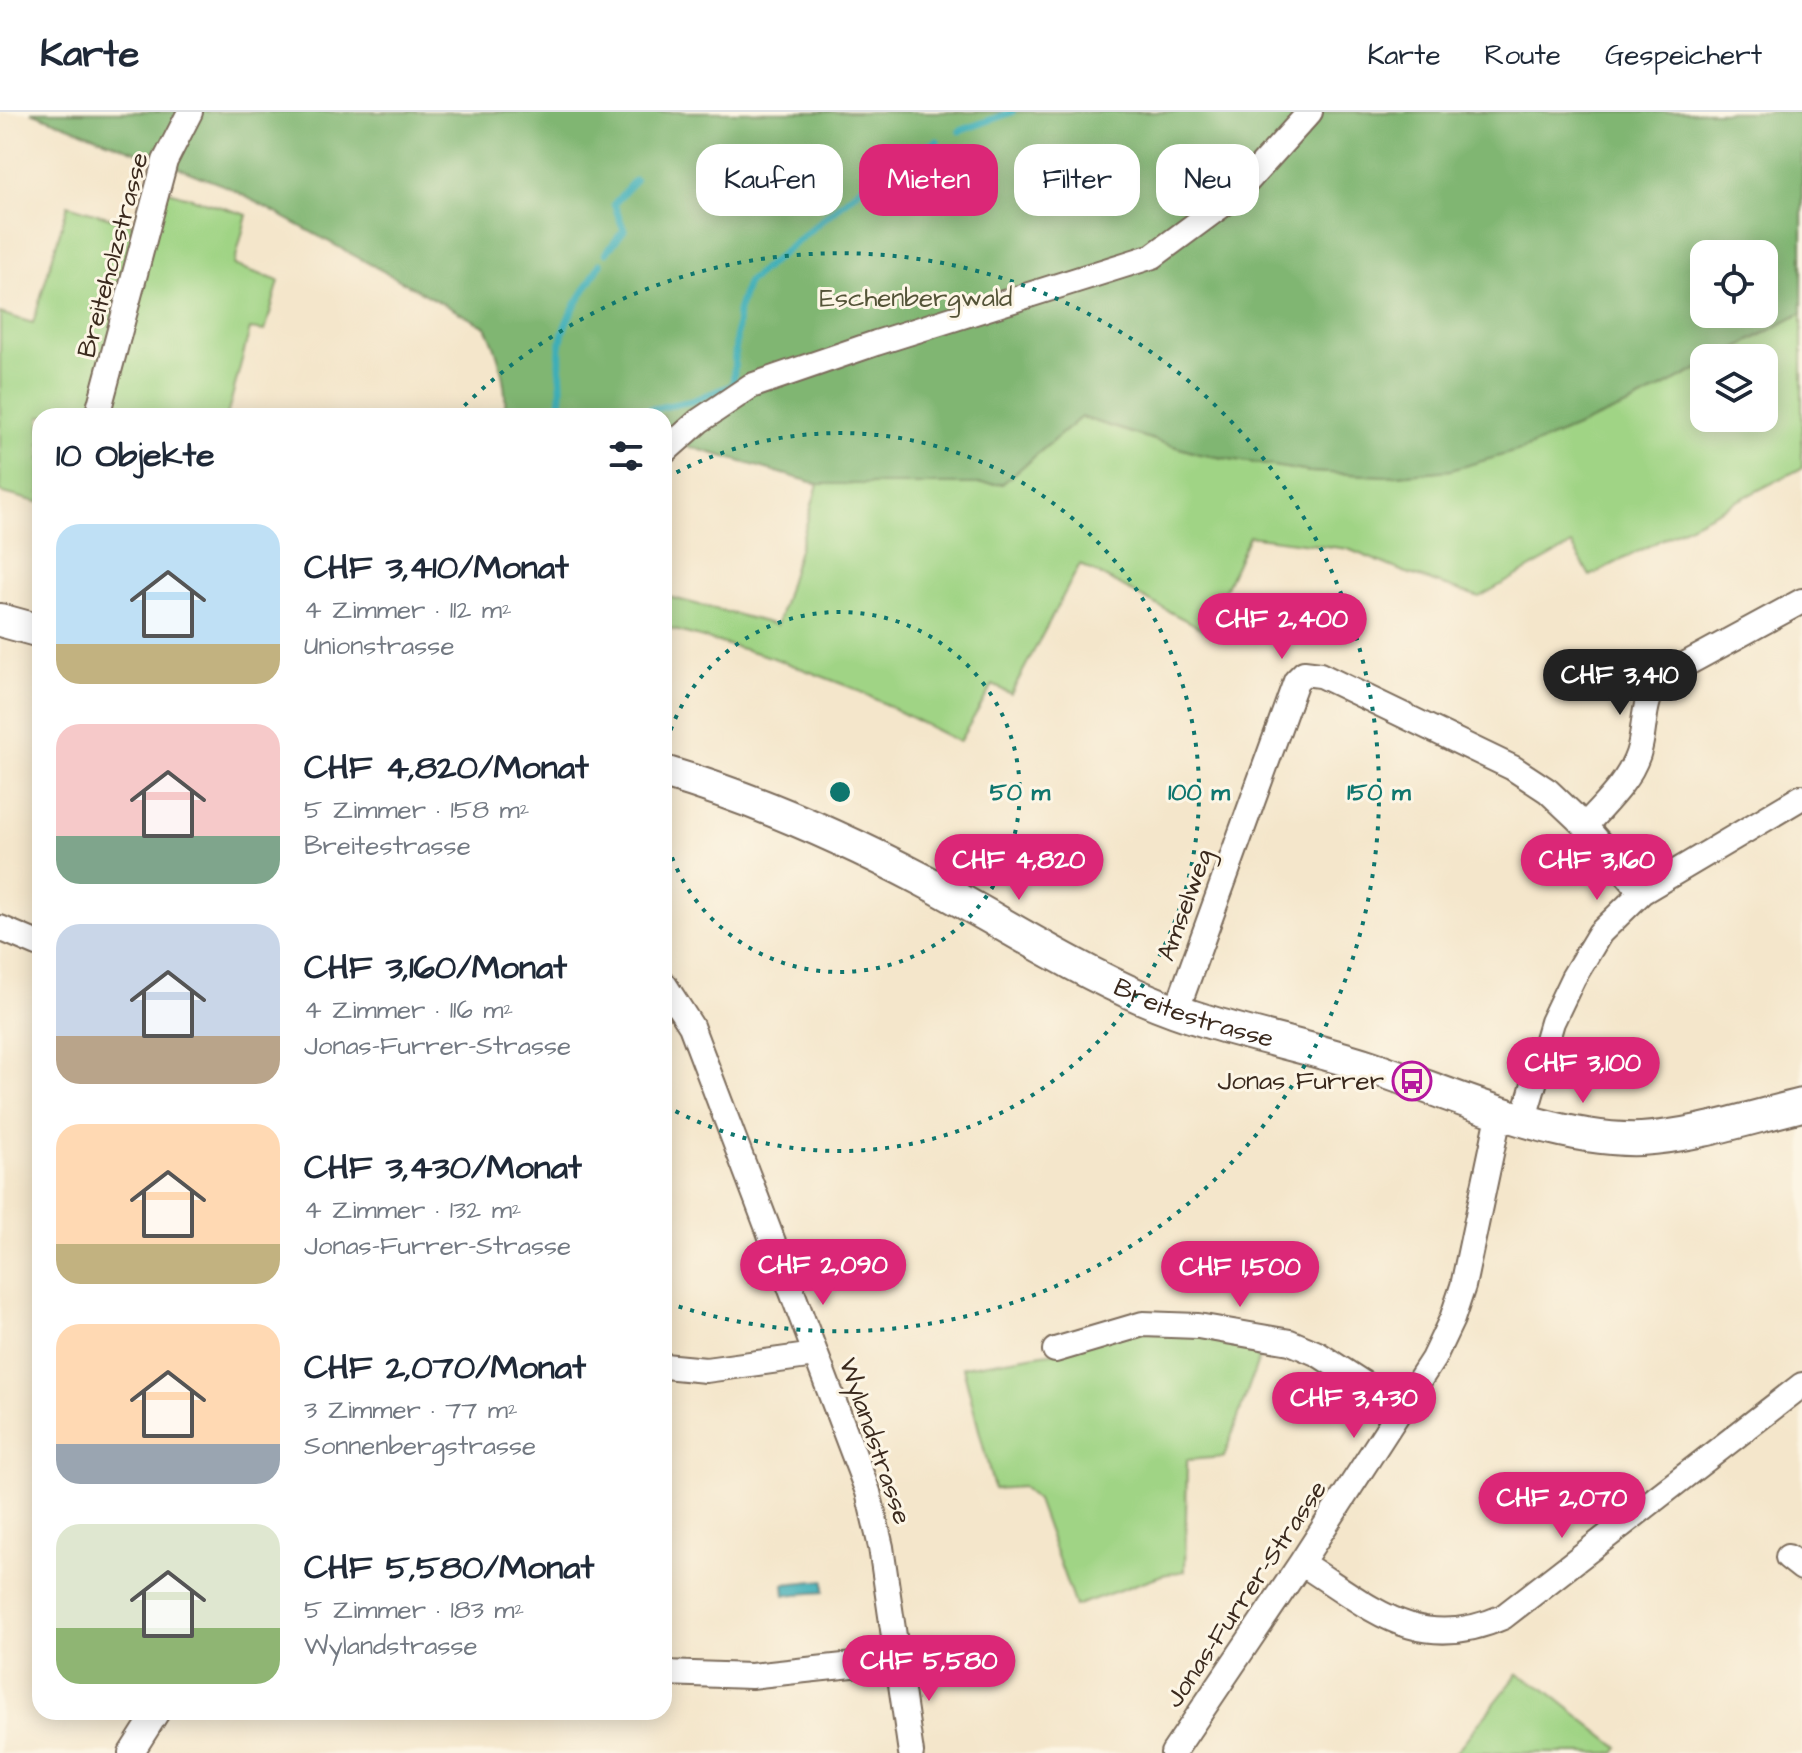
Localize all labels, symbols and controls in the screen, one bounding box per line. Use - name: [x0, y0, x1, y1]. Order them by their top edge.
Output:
- text: Karte: [40, 29, 139, 81]
- text: Karte: [1367, 36, 1441, 75]
- text: Route: [1485, 36, 1561, 75]
- text: Gespeichert: [1605, 36, 1762, 75]
- chip: Kaufen: [696, 144, 843, 216]
- chip: Mieten: [859, 144, 998, 216]
- chip: Filter: [1014, 144, 1140, 216]
- chip: Neu: [1156, 144, 1259, 216]
- street label: Breiteholzstrasse: [68, 148, 158, 362]
- map controls: [1690, 240, 1778, 432]
- button: locate: [1690, 240, 1778, 328]
- park label: Eschenbergwald: [820, 280, 1012, 318]
- button: layers: [1690, 344, 1778, 432]
- text: 10 Objekte: [56, 432, 215, 480]
- icon: filters: [604, 434, 648, 478]
- text: CHF 3,410/Monat: [304, 544, 569, 592]
- icon: home: [120, 556, 216, 652]
- text: 4 Zimmer · 112 m²: [304, 592, 512, 628]
- pin: CHF 2,400: [1190, 593, 1374, 661]
- text: CHF 2,400: [1216, 601, 1348, 637]
- text: Unionstrasse: [304, 628, 454, 664]
- pin: CHF 3,410: [1528, 649, 1712, 717]
- text: CHF 3,410: [1561, 657, 1679, 693]
- text: CHF 4,820/Monat: [304, 744, 589, 792]
- icon: home: [120, 756, 216, 852]
- text: 50 m: [990, 776, 1051, 810]
- text: 100 m: [1168, 776, 1230, 810]
- text: 150 m: [1347, 776, 1411, 810]
- centre of rings: [826, 778, 854, 806]
- text: 5 Zimmer · 158 m²: [304, 792, 530, 828]
- text: Breitestrasse: [304, 828, 471, 864]
- pin: CHF 4,820: [927, 834, 1111, 902]
- pin: CHF 3,160: [1505, 834, 1689, 902]
- text: CHF 4,820: [952, 842, 1086, 878]
- text: CHF 3,160: [1539, 842, 1655, 878]
- street label: Amselweg: [1148, 844, 1224, 967]
- text: CHF 3,160/Monat: [304, 944, 567, 992]
- icon: home: [120, 956, 216, 1052]
- street label: Breitestrasse: [1108, 969, 1277, 1057]
- text: 4 Zimmer · 116 m²: [304, 992, 513, 1028]
- text: Jonas-Furrer-Strasse: [304, 1028, 571, 1064]
- pin: CHF 3,100: [1491, 1037, 1675, 1105]
- text: CHF 3,100: [1525, 1045, 1641, 1081]
- bus stop icon: Jonas Furrer: [1391, 1060, 1433, 1102]
- place label: Jonas Furrer: [1218, 1063, 1384, 1099]
- text: CHF 3,430/Monat: [304, 1144, 582, 1192]
- icon: home: [120, 1156, 216, 1252]
- text: 4 Zimmer · 132 m²: [304, 1192, 522, 1228]
- text: Jonas-Furrer-Strasse: [304, 1228, 571, 1264]
- pin: CHF 2,090: [731, 1239, 915, 1307]
- pin: CHF 1,500: [1148, 1241, 1332, 1309]
- text: CHF 2,090: [758, 1247, 888, 1283]
- text: CHF 1,500: [1179, 1249, 1301, 1285]
- text: CHF 2,070/Monat: [304, 1344, 586, 1392]
- street label: Wylandstrasse: [828, 1353, 920, 1530]
- icon: home: [120, 1356, 216, 1452]
- pin: CHF 3,430: [1262, 1372, 1446, 1440]
- text: CHF 3,430: [1290, 1380, 1418, 1416]
- text: 3 Zimmer · 77 m²: [304, 1392, 518, 1428]
- text: Sonnenbergstrasse: [304, 1428, 536, 1464]
- pin: CHF 2,070: [1470, 1472, 1654, 1540]
- street label: Jonas-Furrer-Strasse: [1156, 1473, 1336, 1715]
- text: CHF 2,070: [1497, 1480, 1627, 1516]
- text: CHF 5,580/Monat: [304, 1544, 594, 1592]
- icon: home: [120, 1556, 216, 1652]
- text: 5 Zimmer · 183 m²: [304, 1592, 524, 1628]
- text: Wylandstrasse: [304, 1628, 478, 1664]
- pin: CHF 5,580: [837, 1635, 1021, 1703]
- text: CHF 5,580: [860, 1643, 998, 1679]

